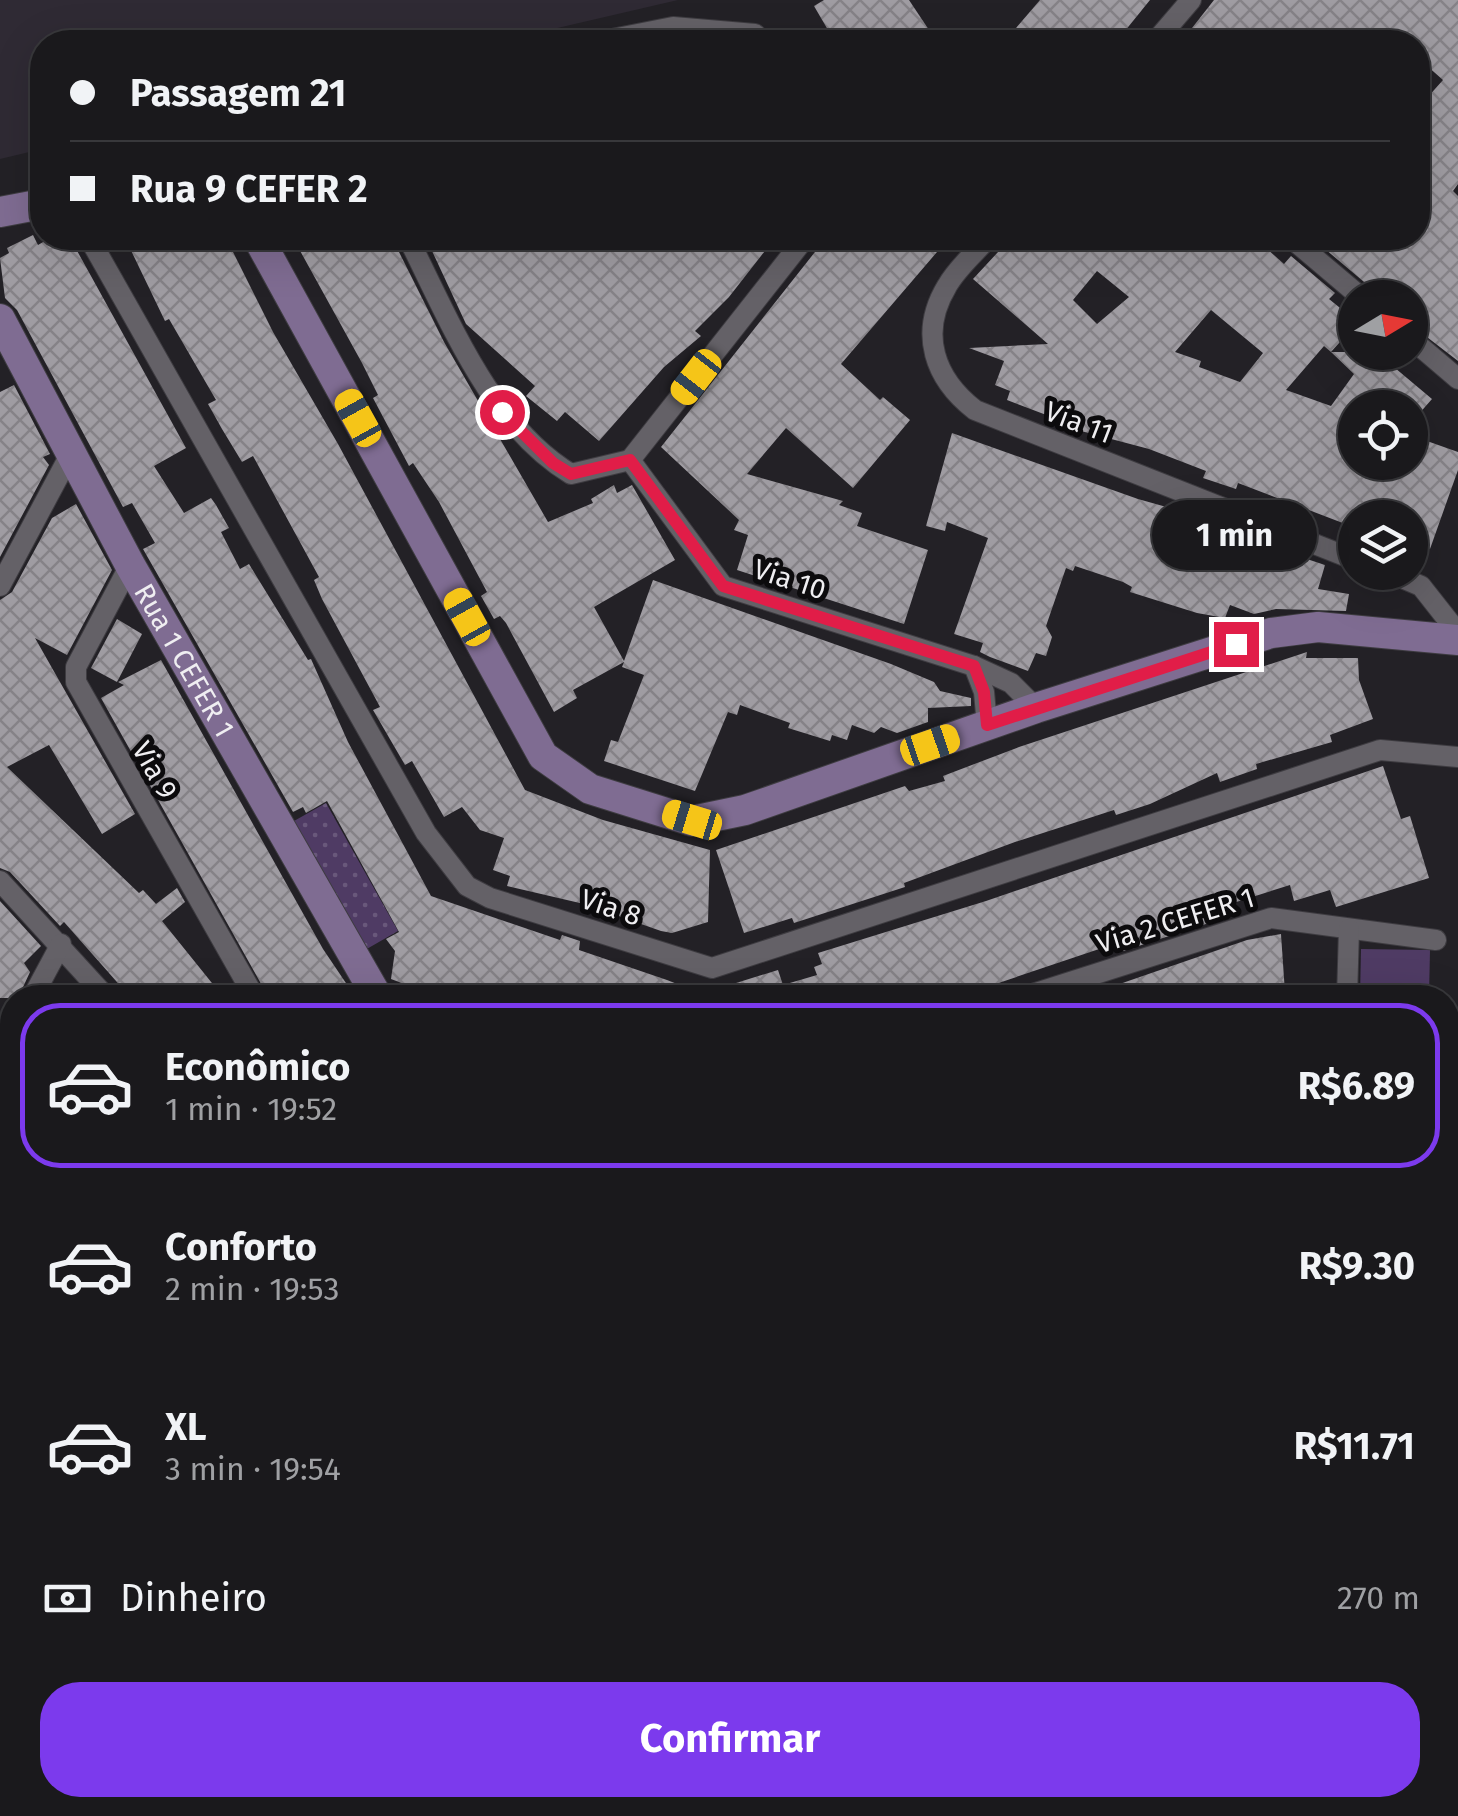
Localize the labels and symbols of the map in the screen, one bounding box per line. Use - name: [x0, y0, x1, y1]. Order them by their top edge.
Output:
- north arrow: [1338, 280, 1428, 370]
- car: [666, 344, 726, 410]
- car: [330, 384, 386, 452]
- route start: [480, 390, 525, 435]
- street label: Via 11: [1040, 395, 1117, 450]
- callout: 1 min: [1154, 499, 1318, 569]
- street label: Via 10: [750, 552, 830, 607]
- street label: Rua 1 CEFER 1: [127, 578, 241, 743]
- car: [439, 583, 495, 651]
- route end: [1214, 622, 1259, 667]
- car: [897, 721, 963, 769]
- street label: Via 9: [125, 736, 184, 805]
- car: [659, 797, 725, 843]
- street label: Via 2 CEFER 1: [1092, 881, 1258, 960]
- street label: Via 8: [576, 882, 645, 933]

